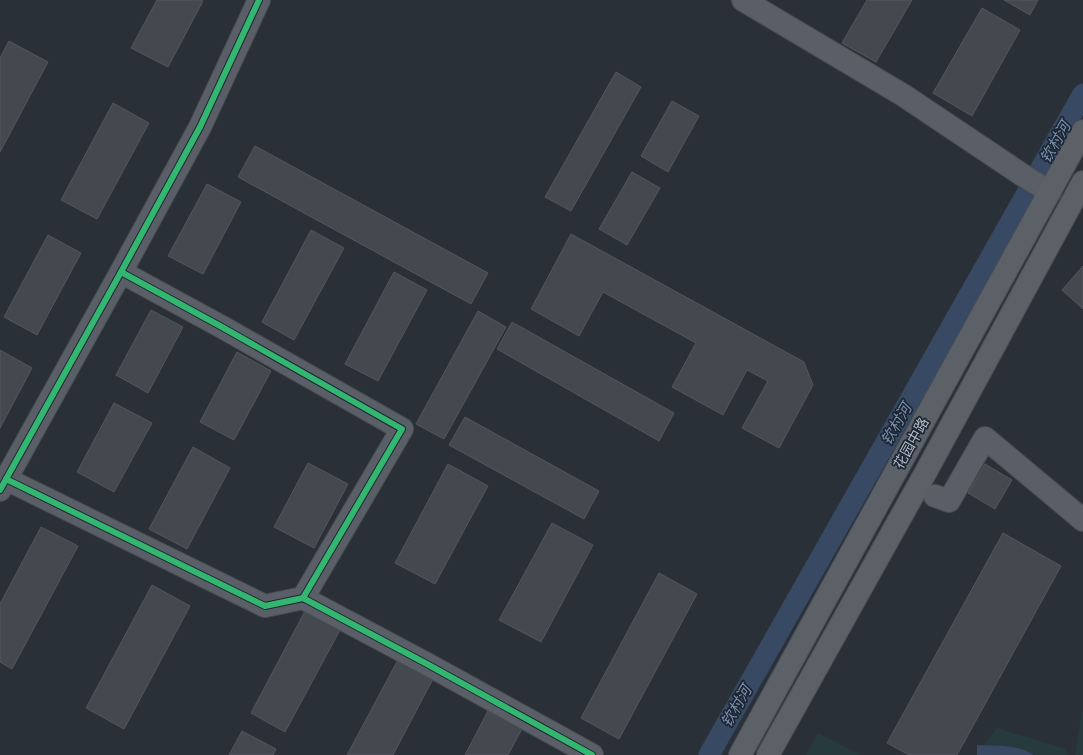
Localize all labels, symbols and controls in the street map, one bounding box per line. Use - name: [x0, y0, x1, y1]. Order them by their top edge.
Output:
- water label: 钦村河: [1036, 115, 1076, 166]
- water label: 钦村河: [877, 397, 917, 448]
- street label: 花园中路: [890, 414, 932, 472]
- water label: 钦村河: [717, 679, 757, 730]

